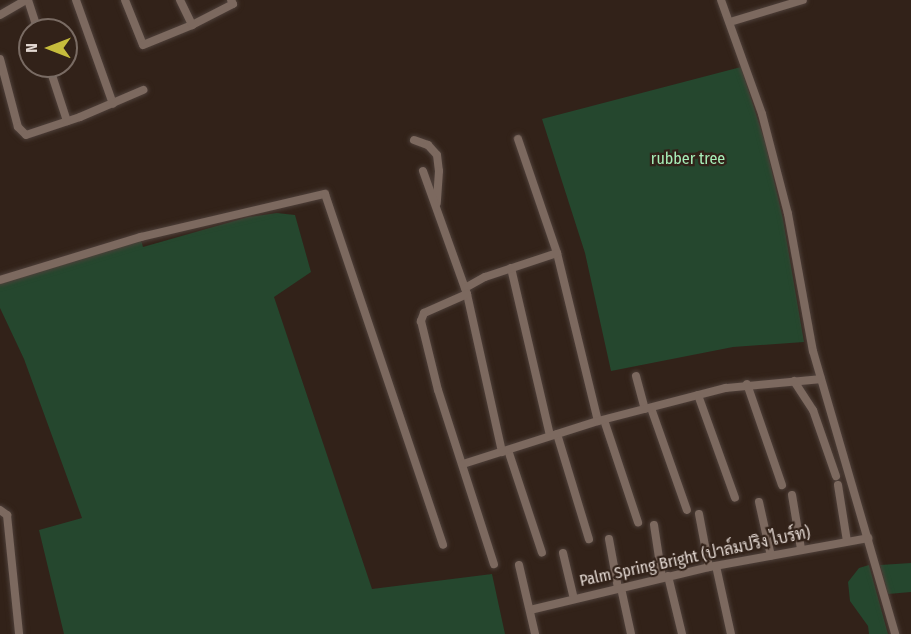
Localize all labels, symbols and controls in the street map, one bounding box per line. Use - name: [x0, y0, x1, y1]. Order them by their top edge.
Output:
- north arrow: [18, 18, 78, 78]
- text: N: [22, 43, 41, 53]
- park label: rubber tree: [651, 149, 725, 169]
- street label: Palm Spring Bright (ปาล์มปริง ไบร์ท): [578, 523, 812, 591]

